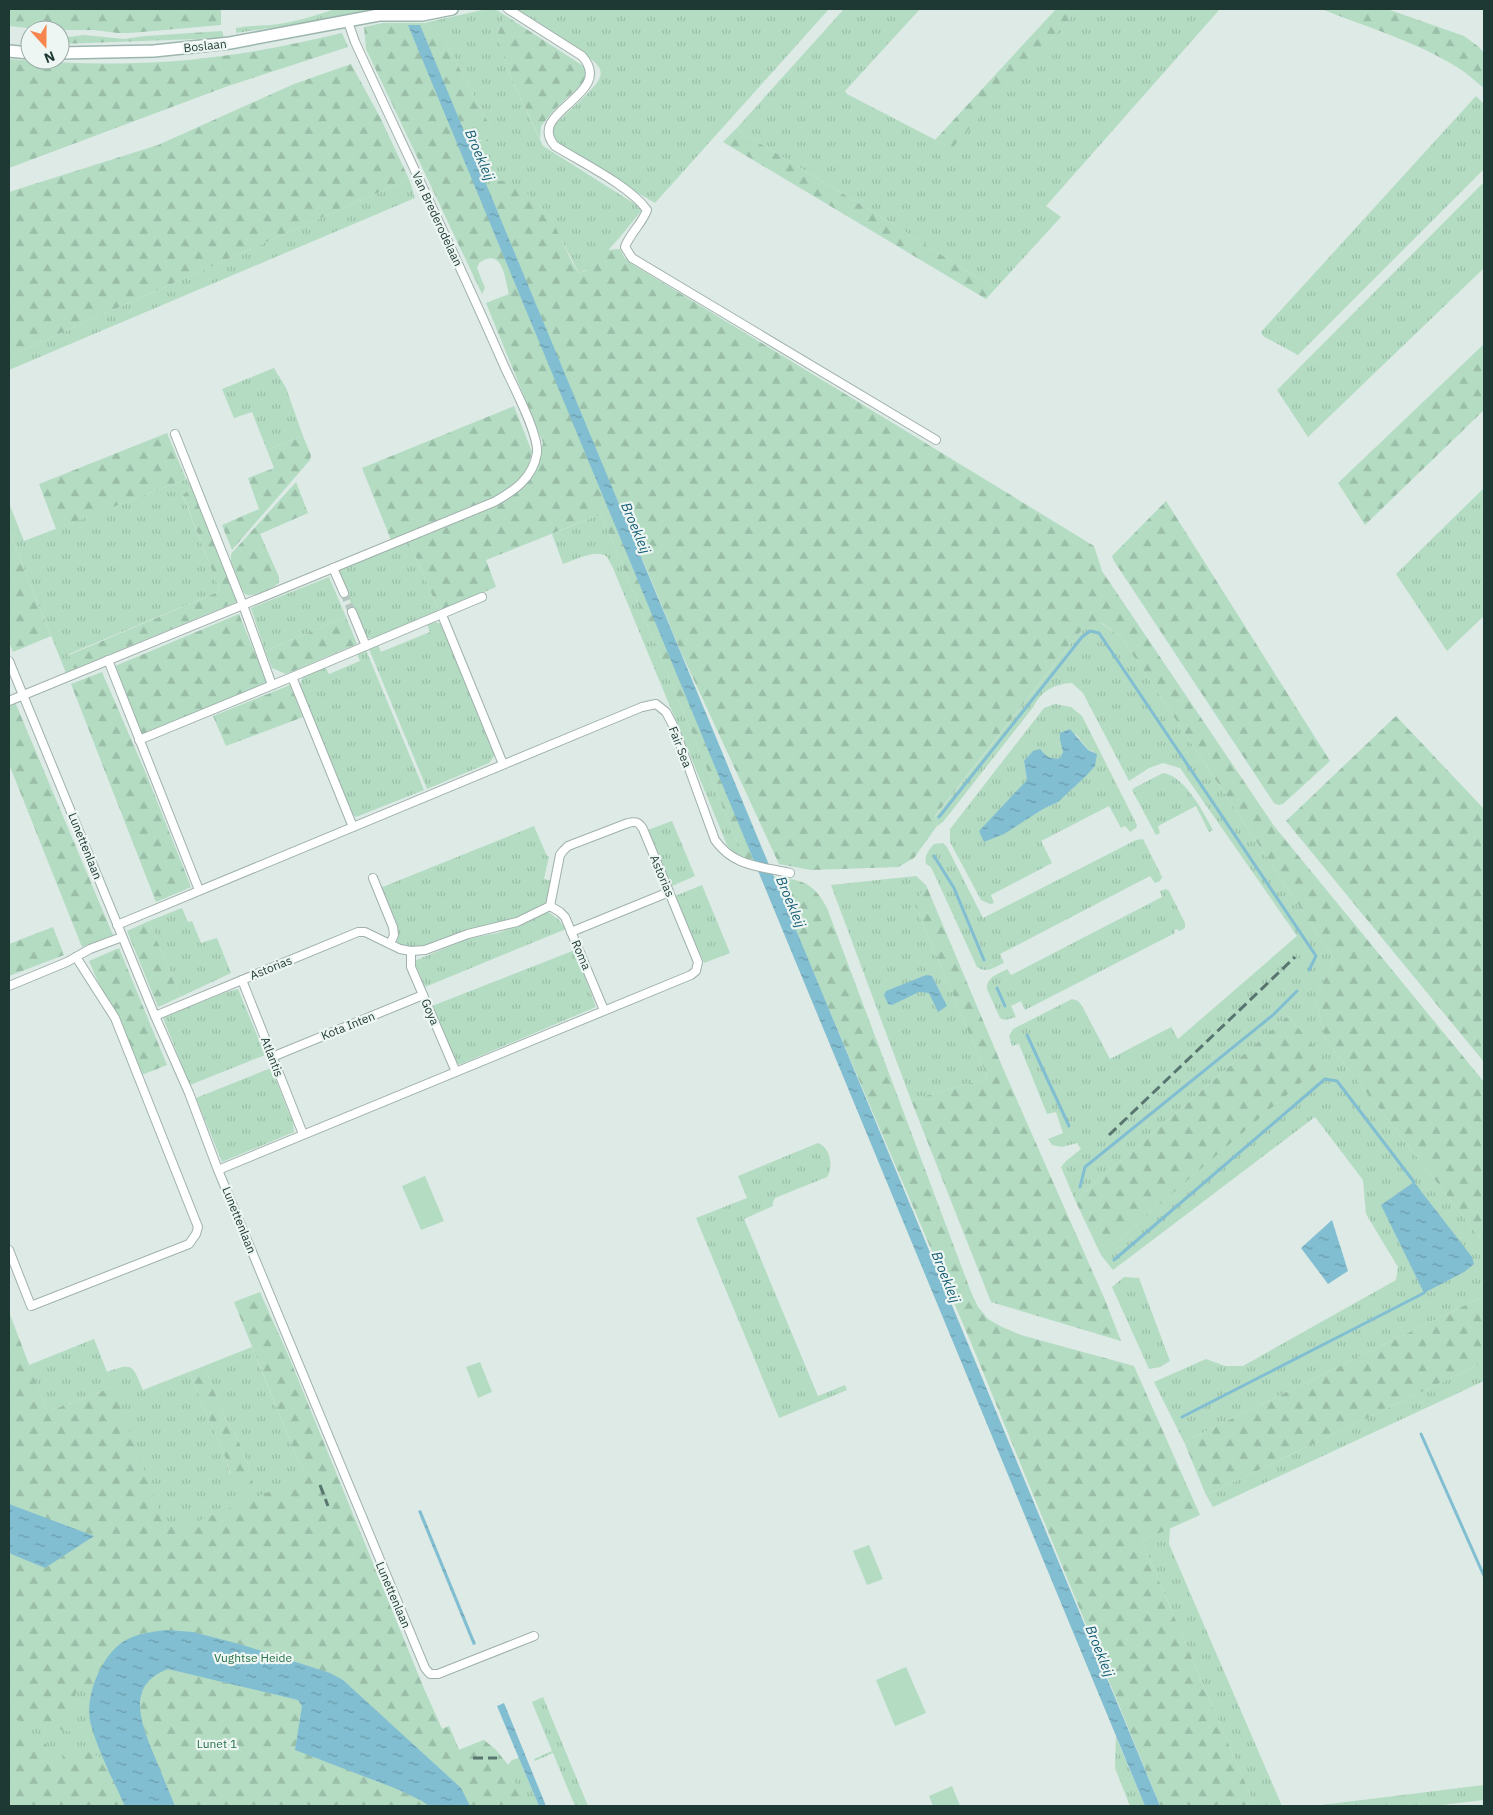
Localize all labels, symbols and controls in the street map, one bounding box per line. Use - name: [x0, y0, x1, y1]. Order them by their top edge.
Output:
- north arrow: [20, 20, 70, 70]
- street label: Boslaan: [183, 36, 227, 55]
- text: N: [42, 47, 58, 67]
- water label: Broekleij: [461, 127, 499, 184]
- street label: Van Brederodelaan: [409, 169, 466, 269]
- water label: Broekleij: [617, 500, 655, 557]
- street label: Fair Sea: [666, 724, 695, 770]
- street label: Lunettenlaan: [65, 810, 106, 881]
- street label: Astorias: [647, 853, 678, 899]
- water label: Broekleij: [772, 874, 810, 931]
- street label: Roma: [568, 938, 595, 973]
- street label: Astorias: [248, 952, 294, 983]
- street label: Goya: [418, 996, 443, 1028]
- street label: Kota Inten: [319, 1008, 377, 1043]
- street label: Atlantis: [258, 1035, 287, 1079]
- street label: Lunettenlaan: [219, 1184, 260, 1255]
- water label: Broekleij: [928, 1249, 965, 1306]
- street label: Lunettenlaan: [373, 1559, 414, 1630]
- water label: Broekleij: [1082, 1623, 1119, 1680]
- park label: Vughtse Heide: [214, 1650, 292, 1665]
- park label: Lunet 1: [197, 1736, 237, 1751]

